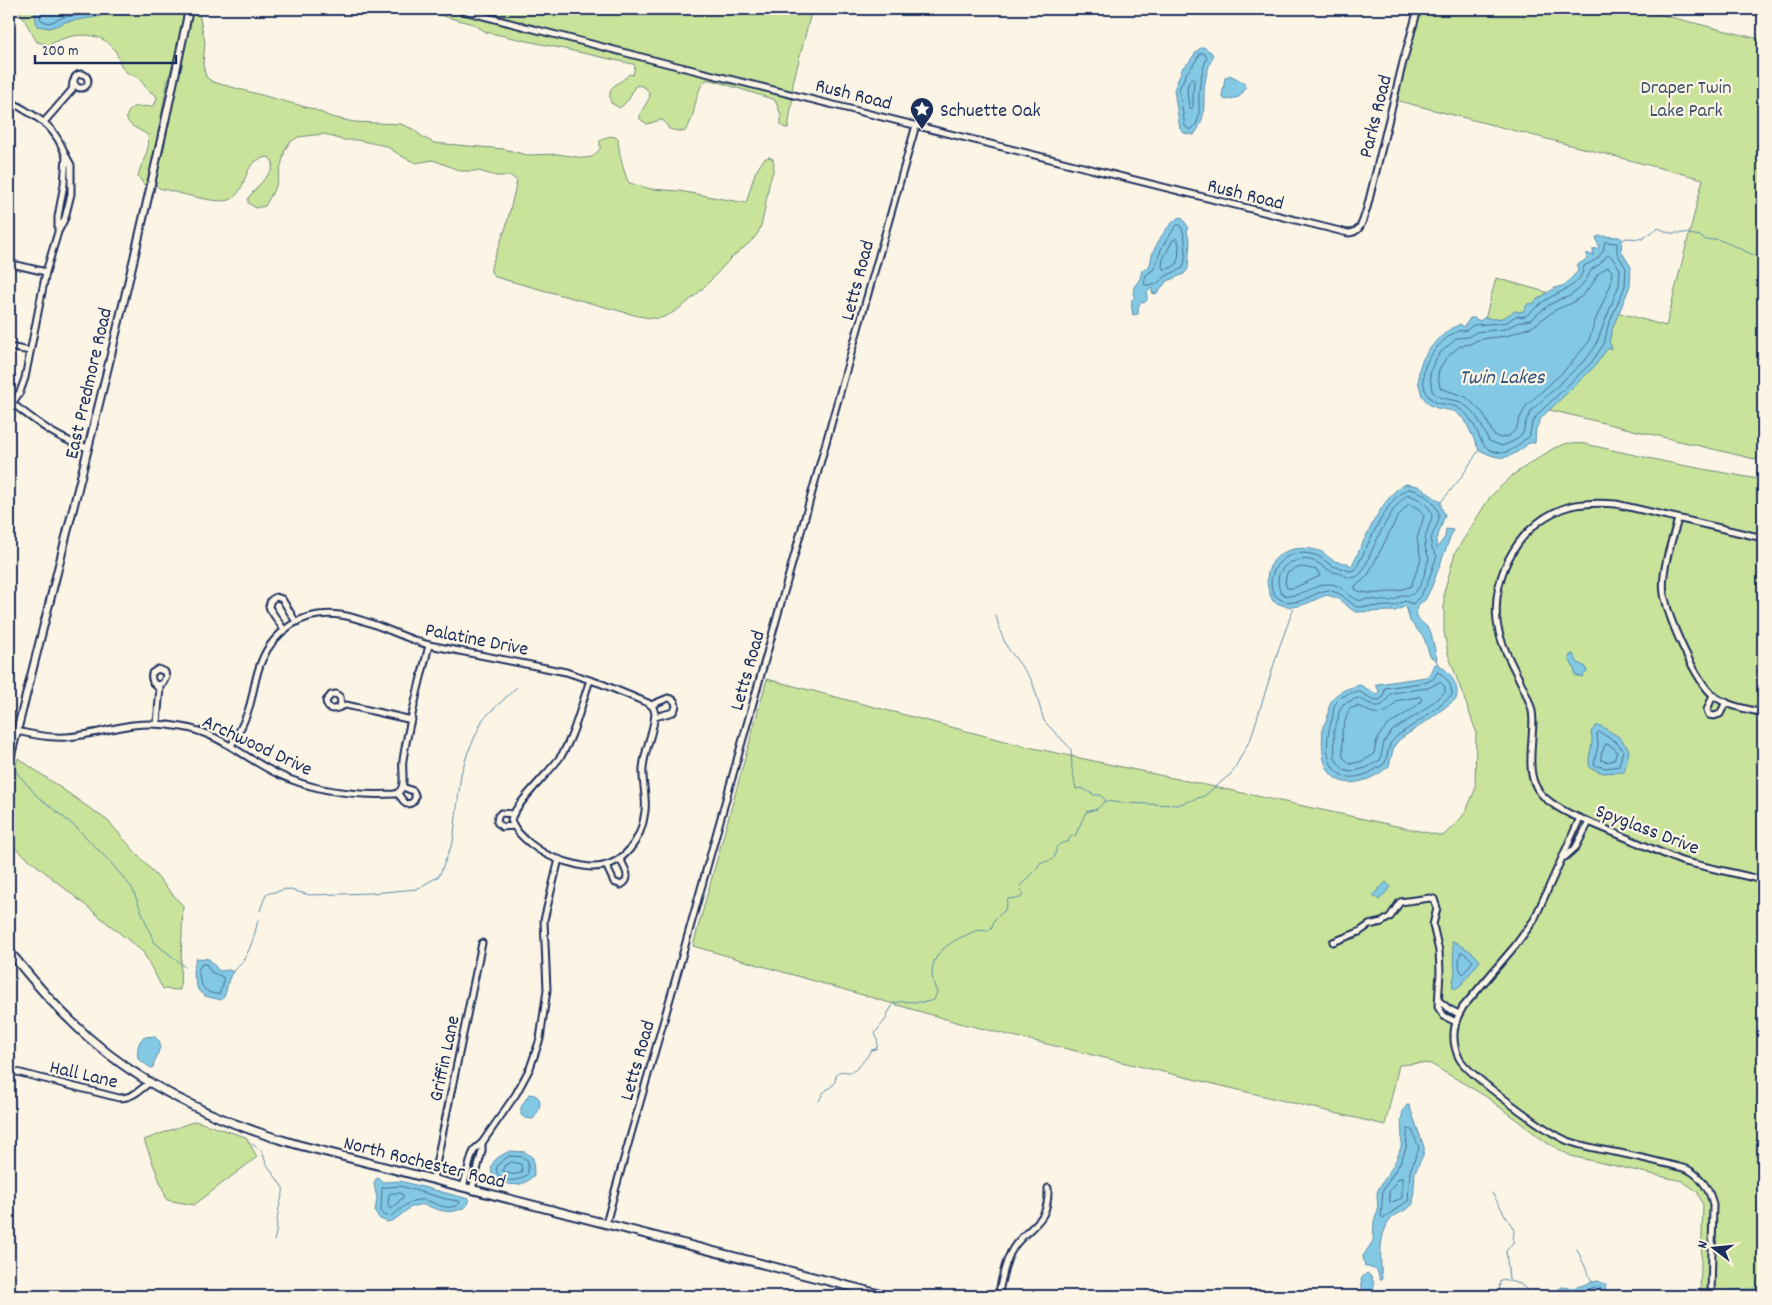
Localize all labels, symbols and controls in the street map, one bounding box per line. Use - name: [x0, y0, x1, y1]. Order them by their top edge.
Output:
- scale bar: [35, 32, 176, 64]
- text: 200 m: [42, 41, 79, 63]
- street label: Parks Road: [1353, 72, 1401, 161]
- street label: Rush Road: [812, 73, 894, 119]
- park label: Draper Twin Lake Park: [1641, 75, 1731, 126]
- place icon: Schuette Oak: [909, 96, 935, 130]
- place label: Schuette Oak: [940, 98, 1041, 126]
- street label: Rush Road: [1204, 173, 1286, 219]
- street label: Letts Road: [835, 237, 883, 324]
- street label: East Predmore Road: [59, 305, 121, 462]
- water label: Twin Lakes: [1459, 364, 1546, 394]
- street label: Palatine Drive: [422, 617, 531, 665]
- street label: Letts Road: [724, 627, 774, 714]
- street label: Archwood Drive: [197, 709, 317, 785]
- street label: Spyglass Drive: [1591, 798, 1703, 863]
- street label: Griffin Lane: [423, 1013, 469, 1104]
- street label: Letts Road: [614, 1017, 664, 1104]
- street label: Hall Lane: [46, 1054, 120, 1097]
- street label: North Rochester Road: [340, 1130, 508, 1198]
- north arrow: [1690, 1222, 1740, 1272]
- text: N: [1693, 1239, 1714, 1251]

